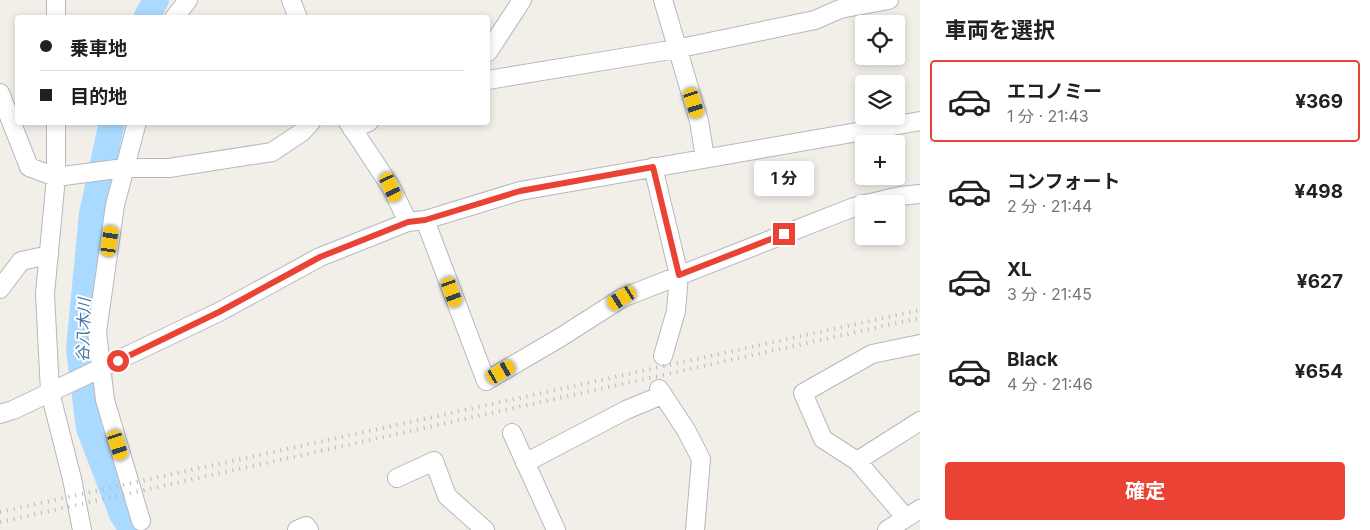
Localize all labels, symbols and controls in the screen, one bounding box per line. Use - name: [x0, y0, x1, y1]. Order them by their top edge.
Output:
- map controls: [855, 15, 905, 245]
- button: locate: [855, 15, 905, 65]
- text: 車両を選択: [945, 17, 1055, 43]
- text: 乗車地: [70, 37, 127, 60]
- button: layers: [855, 75, 905, 125]
- icon: car: [947, 79, 992, 124]
- text: エコノミー: [1007, 80, 1102, 103]
- text: 目的地: [70, 85, 127, 108]
- car: [682, 86, 705, 120]
- text: ¥369: [1295, 90, 1343, 113]
- text: 1 分 · 21:43: [1007, 106, 1089, 126]
- button: +: [855, 135, 905, 185]
- callout: 1 分: [754, 162, 814, 196]
- text: 1 分: [771, 168, 797, 188]
- icon: car: [947, 169, 992, 214]
- car: [377, 170, 404, 204]
- text: コンフォート: [1007, 170, 1120, 193]
- text: ¥498: [1295, 180, 1343, 203]
- button: −: [855, 195, 905, 245]
- text: 2 分 · 21:44: [1007, 196, 1092, 216]
- route end: [773, 223, 795, 245]
- car: [100, 225, 119, 257]
- text: XL: [1007, 258, 1032, 281]
- icon: car: [947, 259, 992, 304]
- text: ¥627: [1297, 270, 1343, 293]
- car: [439, 275, 464, 309]
- car: [605, 284, 638, 312]
- text: 3 分 · 21:45: [1007, 284, 1092, 304]
- water label: 谷八木川: [72, 296, 94, 362]
- text: Black: [1007, 348, 1058, 371]
- icon: car: [947, 349, 992, 394]
- route start: [107, 350, 129, 372]
- car: [484, 358, 517, 386]
- text: ¥654: [1295, 360, 1343, 383]
- text: 4 分 · 21:46: [1007, 374, 1093, 394]
- car: [106, 428, 129, 462]
- button: 確定: [945, 462, 1345, 520]

